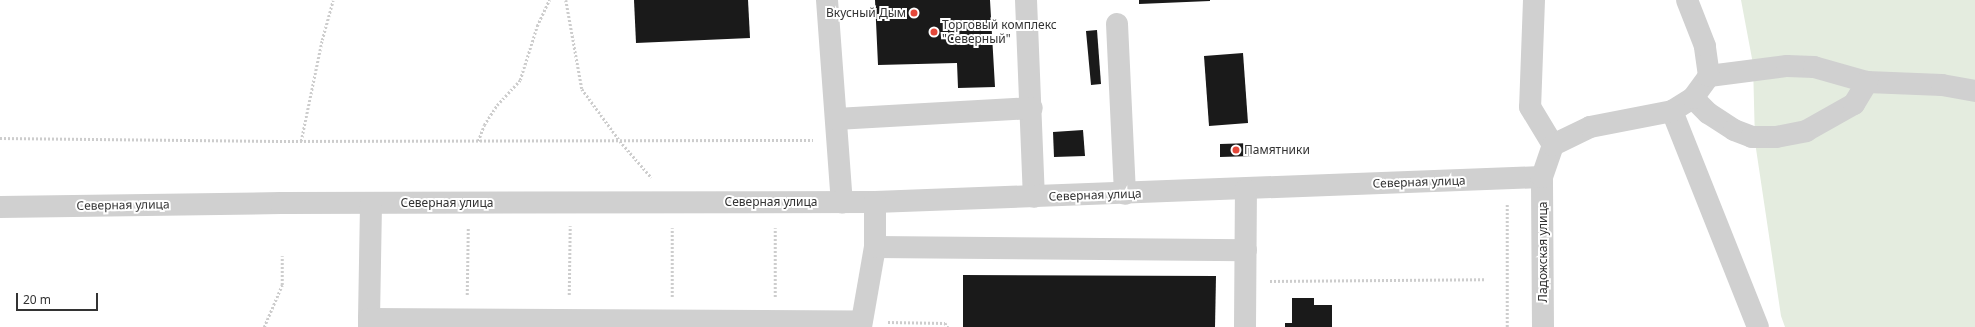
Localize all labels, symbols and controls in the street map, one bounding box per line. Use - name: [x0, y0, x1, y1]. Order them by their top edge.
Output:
- place label: Вкусный Дым: [826, 6, 906, 20]
- marker: Вкусный Дым: [909, 8, 919, 18]
- place label: Торговый комплекс "Северный": [942, 18, 1057, 46]
- marker: Торговый комплекс "Северный": [929, 27, 939, 37]
- place label: Памятники: [1244, 143, 1310, 157]
- marker: Памятники: [1231, 145, 1241, 155]
- street label: Северная улица: [1372, 173, 1466, 191]
- street label: Северная улица: [1048, 186, 1142, 204]
- street label: Северная улица: [724, 195, 818, 209]
- street label: Северная улица: [400, 196, 494, 210]
- street label: Северная улица: [76, 197, 170, 213]
- street label: Ладожская улица: [1536, 202, 1550, 302]
- scale bar: [18, 285, 100, 311]
- text: 20 m: [23, 291, 51, 308]

